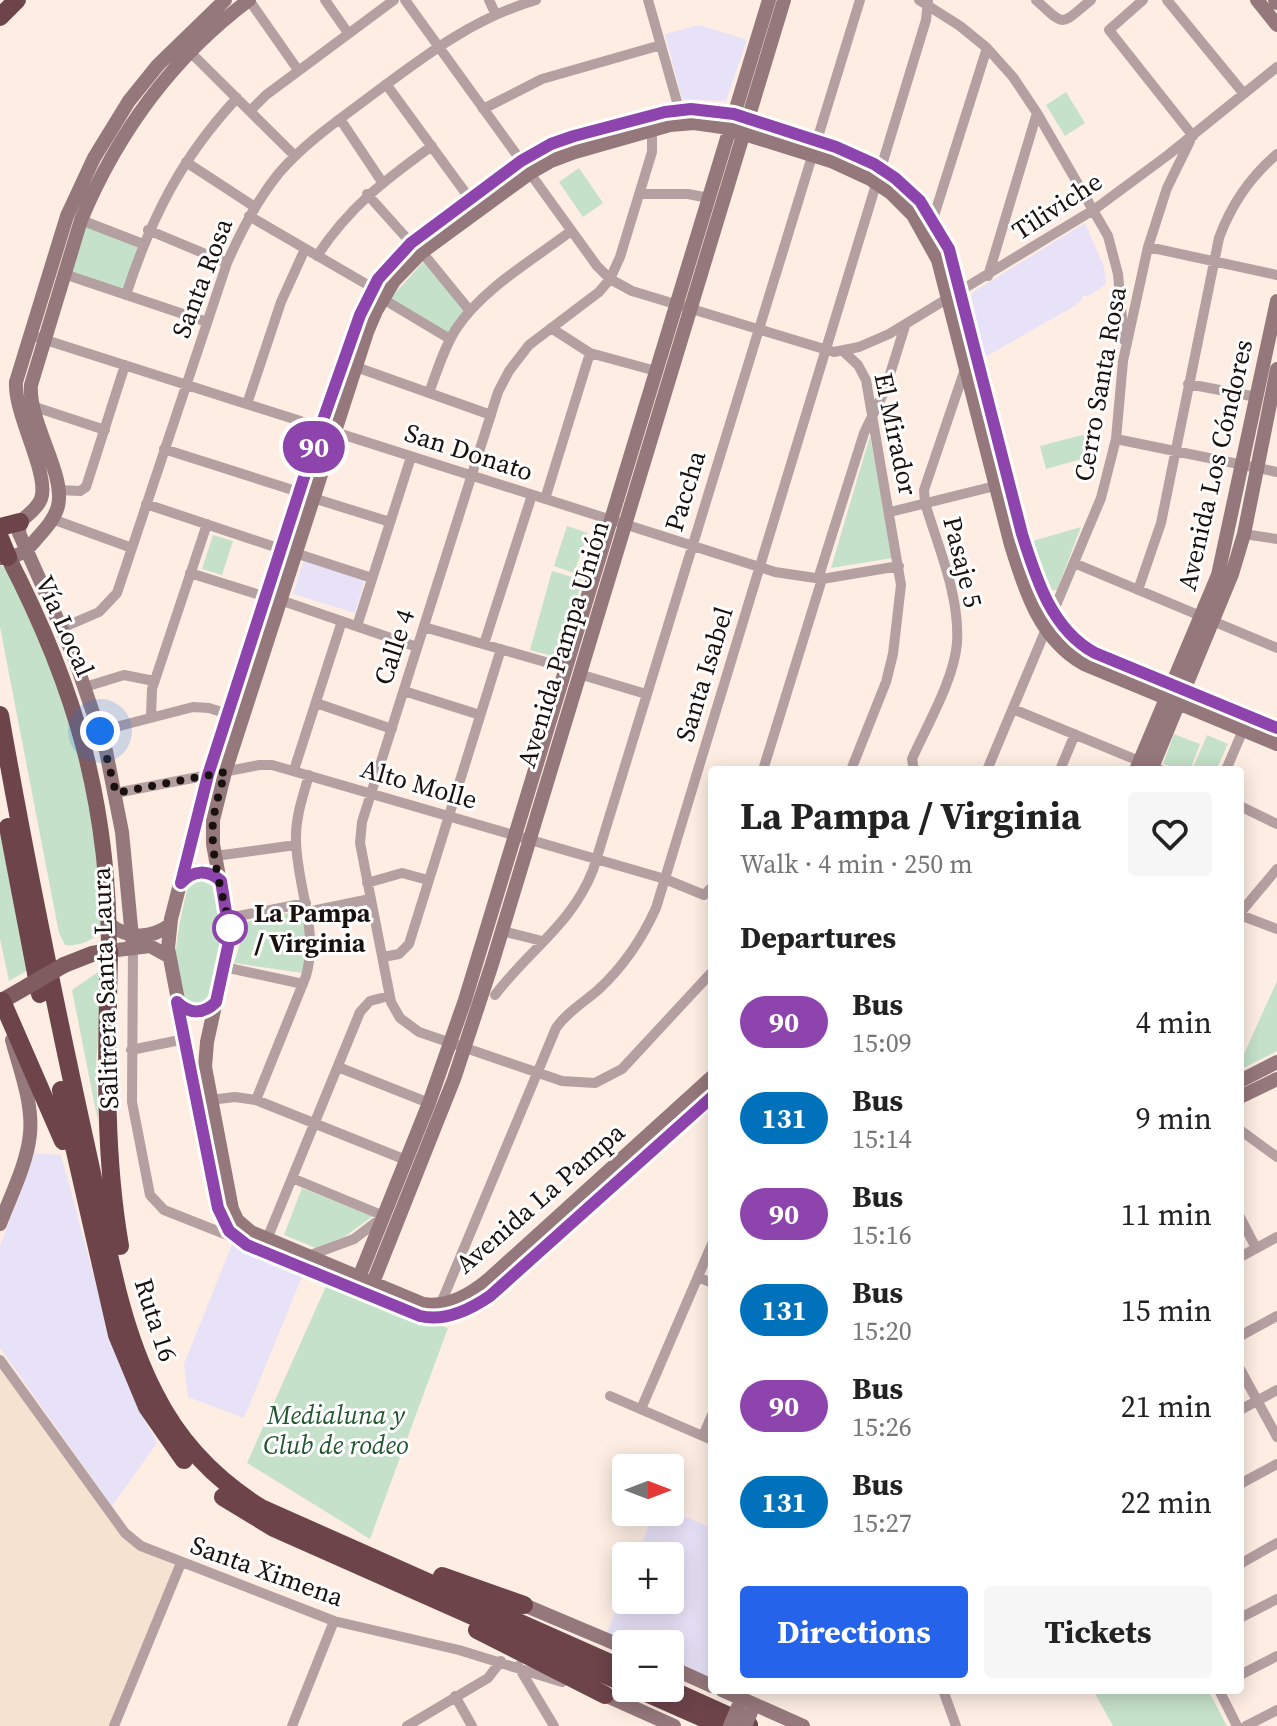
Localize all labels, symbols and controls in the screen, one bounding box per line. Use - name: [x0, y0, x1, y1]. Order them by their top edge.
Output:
- street label: Tiliviche: [1005, 163, 1109, 249]
- street label: Santa Rosa: [163, 212, 242, 343]
- street label: Cerro Santa Rosa: [1065, 283, 1135, 484]
- street label: Avenida Los Cóndores: [1169, 336, 1261, 594]
- street label: El Mirador: [865, 369, 927, 499]
- street label: San Donato: [400, 414, 538, 490]
- line badge: 90: [278, 421, 350, 473]
- text: 90: [299, 428, 329, 466]
- street label: Paccha: [656, 446, 714, 536]
- street label: Pasaje 5: [934, 513, 992, 611]
- street label: Avenida Pampa Unión: [508, 516, 618, 772]
- street label: Vía Local: [27, 570, 103, 683]
- street label: Santa Isabel: [666, 602, 742, 746]
- street label: Calle 4: [365, 605, 423, 689]
- your location: [80, 711, 120, 751]
- street label: Alto Molle: [357, 750, 481, 818]
- text: La Pampa / Virginia: [740, 790, 1081, 842]
- button: heart: [1128, 792, 1212, 876]
- text: Walk · 4 min · 250 m: [740, 846, 973, 882]
- street label: Salitrera Santa Laura: [83, 866, 127, 1110]
- place label: La Pampa / Virginia: [254, 895, 371, 961]
- marker: La Pampa / Virginia: [213, 911, 247, 945]
- text: Departures: [740, 917, 896, 958]
- text: Bus: [852, 984, 903, 1025]
- text: 4 min: [1136, 1002, 1212, 1043]
- text: 90: [769, 1003, 799, 1041]
- text: 15:09: [852, 1025, 912, 1061]
- text: Bus: [852, 1080, 903, 1121]
- text: 9 min: [1136, 1098, 1212, 1139]
- text: 131: [761, 1099, 807, 1137]
- street label: Avenida La Pampa: [448, 1114, 633, 1282]
- text: 15:14: [852, 1121, 912, 1157]
- text: Bus: [852, 1176, 903, 1217]
- text: 11 min: [1121, 1194, 1212, 1235]
- text: 90: [769, 1195, 799, 1233]
- text: 15:16: [852, 1217, 912, 1253]
- text: Bus: [852, 1272, 903, 1313]
- street label: Ruta 16: [126, 1274, 186, 1366]
- text: 15 min: [1121, 1290, 1212, 1331]
- text: 131: [761, 1291, 807, 1329]
- text: 15:20: [852, 1313, 912, 1349]
- text: Bus: [852, 1368, 903, 1409]
- text: 21 min: [1121, 1386, 1212, 1427]
- text: 90: [769, 1387, 799, 1425]
- park label: Medialuna y Club de rodeo: [263, 1397, 409, 1463]
- text: 15:26: [852, 1409, 912, 1445]
- north arrow: [612, 1454, 684, 1526]
- map controls: [612, 1454, 684, 1702]
- text: Bus: [852, 1464, 903, 1505]
- text: 22 min: [1121, 1482, 1212, 1523]
- text: 131: [761, 1483, 807, 1521]
- text: 15:27: [852, 1505, 912, 1541]
- street label: Santa Ximena: [186, 1527, 349, 1616]
- button: +: [612, 1542, 684, 1614]
- button: Directions: [740, 1586, 968, 1678]
- button: Tickets: [984, 1586, 1212, 1678]
- button: −: [612, 1630, 684, 1702]

